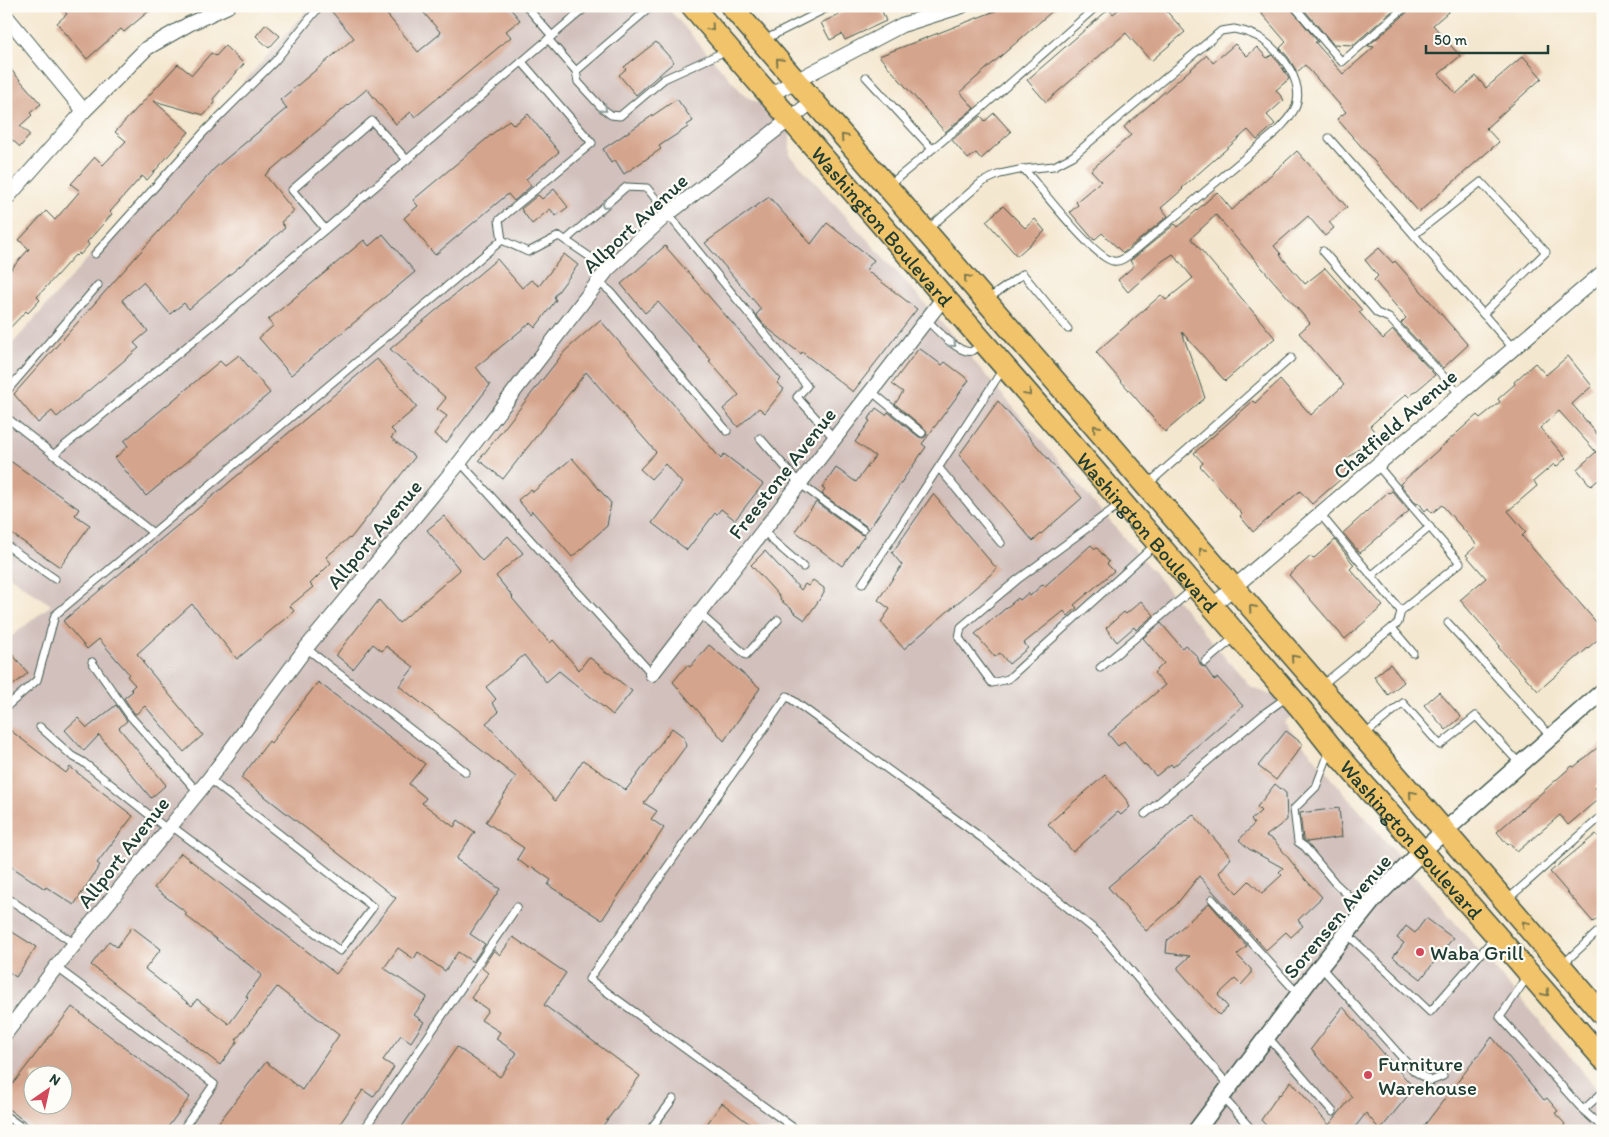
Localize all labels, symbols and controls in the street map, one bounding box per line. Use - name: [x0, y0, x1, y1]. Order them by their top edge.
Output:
- one-way arrow: [705, 22, 714, 31]
- scale bar: [1426, 22, 1549, 54]
- text: 50 m: [1434, 31, 1467, 49]
- one-way arrow: [775, 58, 784, 67]
- one-way arrow: [599, 104, 608, 113]
- one-way arrow: [841, 133, 850, 142]
- street label: Washington Boulevard: [806, 141, 959, 311]
- street label: Allport Avenue: [577, 168, 693, 278]
- one-way arrow: [602, 199, 611, 208]
- one-way arrow: [963, 275, 972, 284]
- one-way arrow: [948, 338, 957, 347]
- street label: Chatfield Avenue: [1328, 363, 1462, 485]
- one-way arrow: [1022, 388, 1031, 397]
- street label: Freestone Avenue: [723, 402, 841, 544]
- one-way arrow: [1093, 425, 1101, 434]
- street label: Washington Boulevard: [1072, 447, 1224, 618]
- street label: Allport Avenue: [321, 474, 427, 594]
- one-way arrow: [1199, 547, 1208, 556]
- one-way arrow: [1248, 605, 1257, 614]
- one-way arrow: [1292, 655, 1300, 664]
- street label: Washington Boulevard: [1335, 754, 1489, 924]
- street label: Allport Avenue: [72, 791, 174, 913]
- one-way arrow: [1409, 791, 1418, 800]
- street label: Sorensen Avenue: [1278, 849, 1396, 983]
- one-way arrow: [1522, 921, 1531, 930]
- place label: Waba Grill: [1430, 940, 1524, 965]
- marker: Waba Grill: [1414, 946, 1426, 958]
- one-way arrow: [1540, 987, 1549, 996]
- place label: Furniture Warehouse: [1378, 1051, 1477, 1100]
- north arrow: [22, 1064, 72, 1114]
- marker: Furniture Warehouse: [1362, 1069, 1374, 1081]
- text: N: [46, 1070, 64, 1089]

